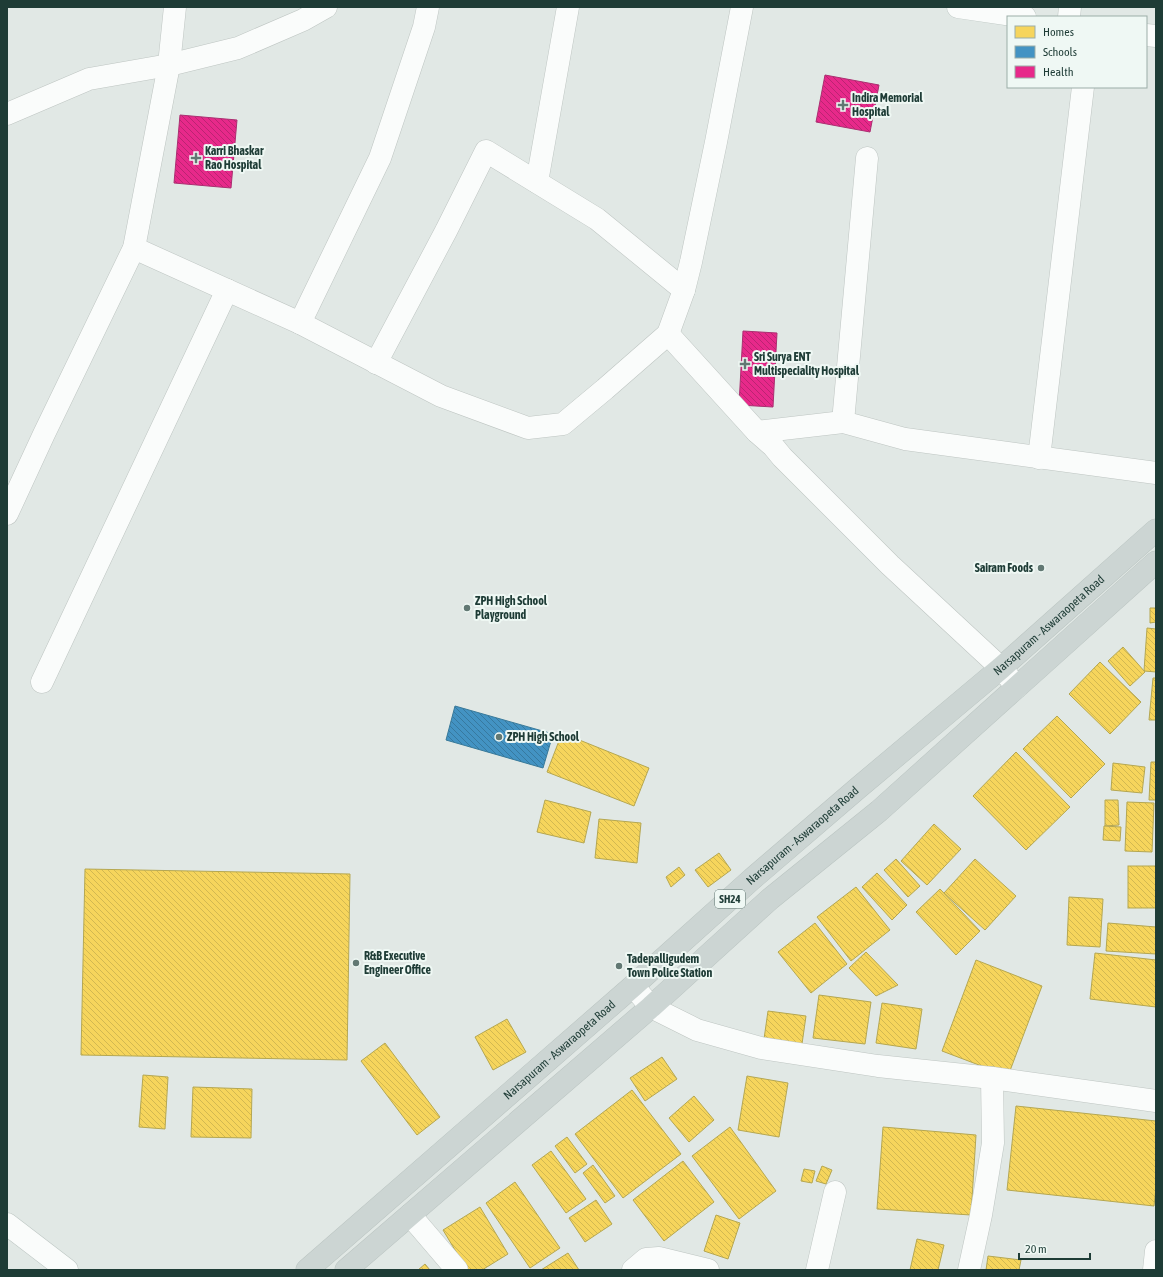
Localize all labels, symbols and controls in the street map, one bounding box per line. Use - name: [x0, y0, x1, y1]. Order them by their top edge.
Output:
- legend: [1007, 16, 1147, 88]
- text: Homes: [1043, 25, 1074, 39]
- text: Schools: [1043, 45, 1077, 59]
- text: Health: [1043, 65, 1073, 79]
- place label: Indira Memorial Hospital: [852, 91, 924, 119]
- marker: Indira Memorial Hospital: [837, 99, 849, 111]
- place label: Karri Bhaskar Rao Hospital: [205, 144, 264, 172]
- marker: Karri Bhaskar Rao Hospital: [190, 152, 202, 164]
- place label: Sri Surya ENT Multispeciality Hospital: [754, 350, 860, 378]
- marker: Sri Surya ENT Multispeciality Hospital: [739, 358, 751, 370]
- place label: Sairam Foods: [975, 561, 1034, 575]
- marker: Sairam Foods: [1036, 563, 1046, 573]
- street label: Narsapuram - Aswaraopeta Road: [991, 572, 1107, 678]
- place label: ZPH High School Playground: [475, 594, 548, 622]
- marker: ZPH High School Playground: [462, 603, 472, 613]
- place label: ZPH High School: [507, 730, 580, 744]
- marker: ZPH High School: [494, 732, 504, 742]
- street label: Narsapuram - Aswaraopeta Road: [743, 784, 862, 888]
- road number: SH24: [715, 890, 745, 908]
- place label: R&B Executive Engineer Office: [364, 949, 431, 977]
- place label: Tadepalligudem Town Police Station: [627, 952, 713, 980]
- marker: R&B Executive Engineer Office: [351, 958, 361, 968]
- marker: Tadepalligudem Town Police Station: [614, 961, 624, 971]
- street label: Narsapuram - Aswaraopeta Road: [501, 998, 618, 1102]
- scale bar: [1019, 1235, 1090, 1261]
- text: 20 m: [1025, 1242, 1047, 1256]

